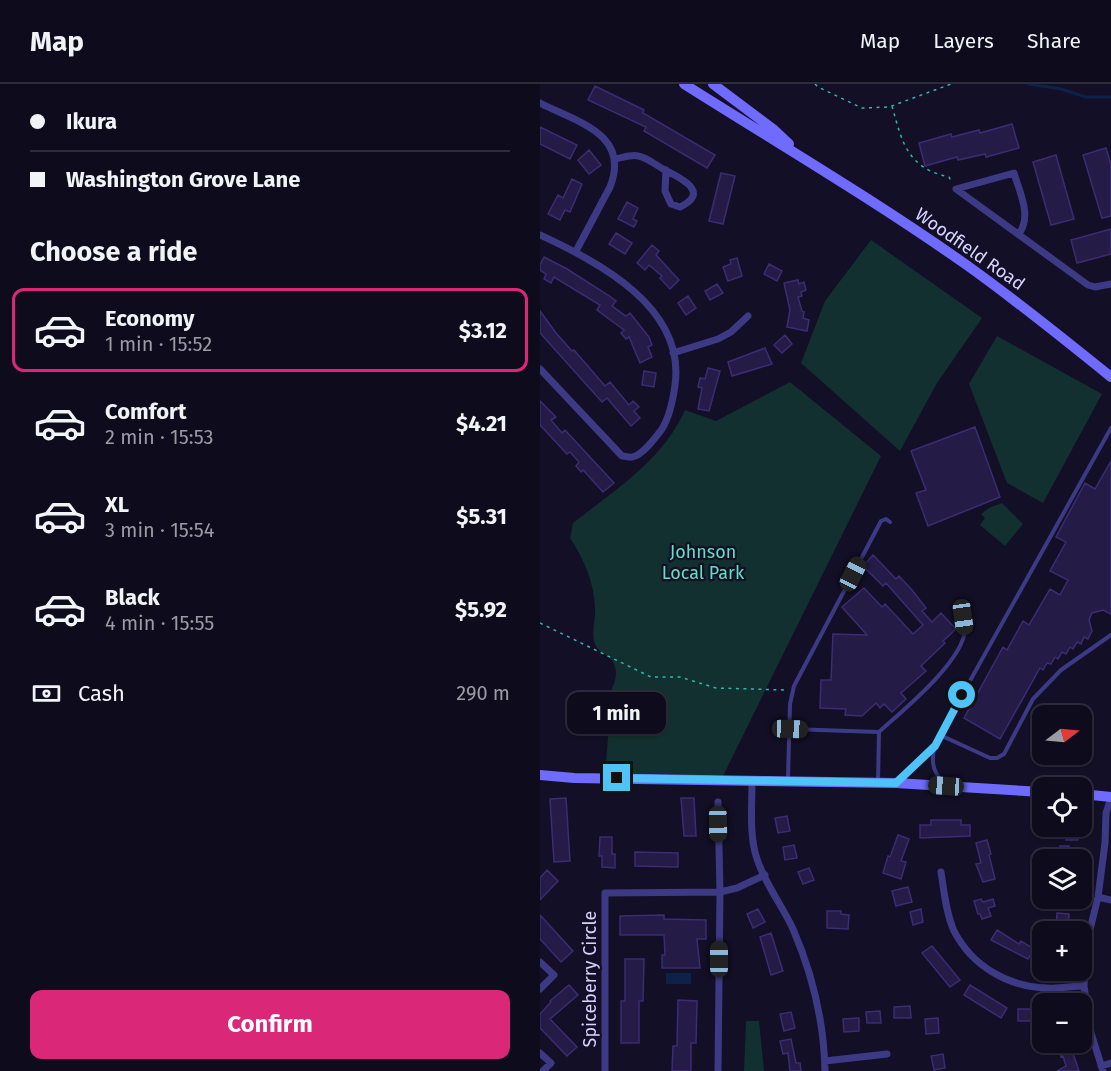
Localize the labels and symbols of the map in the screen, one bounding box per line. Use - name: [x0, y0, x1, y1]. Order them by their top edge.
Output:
- street label: Woodfield Road: [911, 203, 1029, 295]
- park label: Johnson Local Park: [662, 541, 745, 584]
- car: [837, 554, 869, 594]
- car: [952, 598, 974, 636]
- route start: [948, 681, 975, 708]
- callout: 1 min: [568, 691, 667, 733]
- north arrow: [1032, 705, 1092, 765]
- car: [772, 719, 808, 739]
- route end: [603, 764, 630, 791]
- car: [927, 776, 965, 796]
- car: [709, 806, 727, 842]
- street label: Spiceberry Circle: [579, 911, 601, 1047]
- car: [710, 941, 728, 977]

